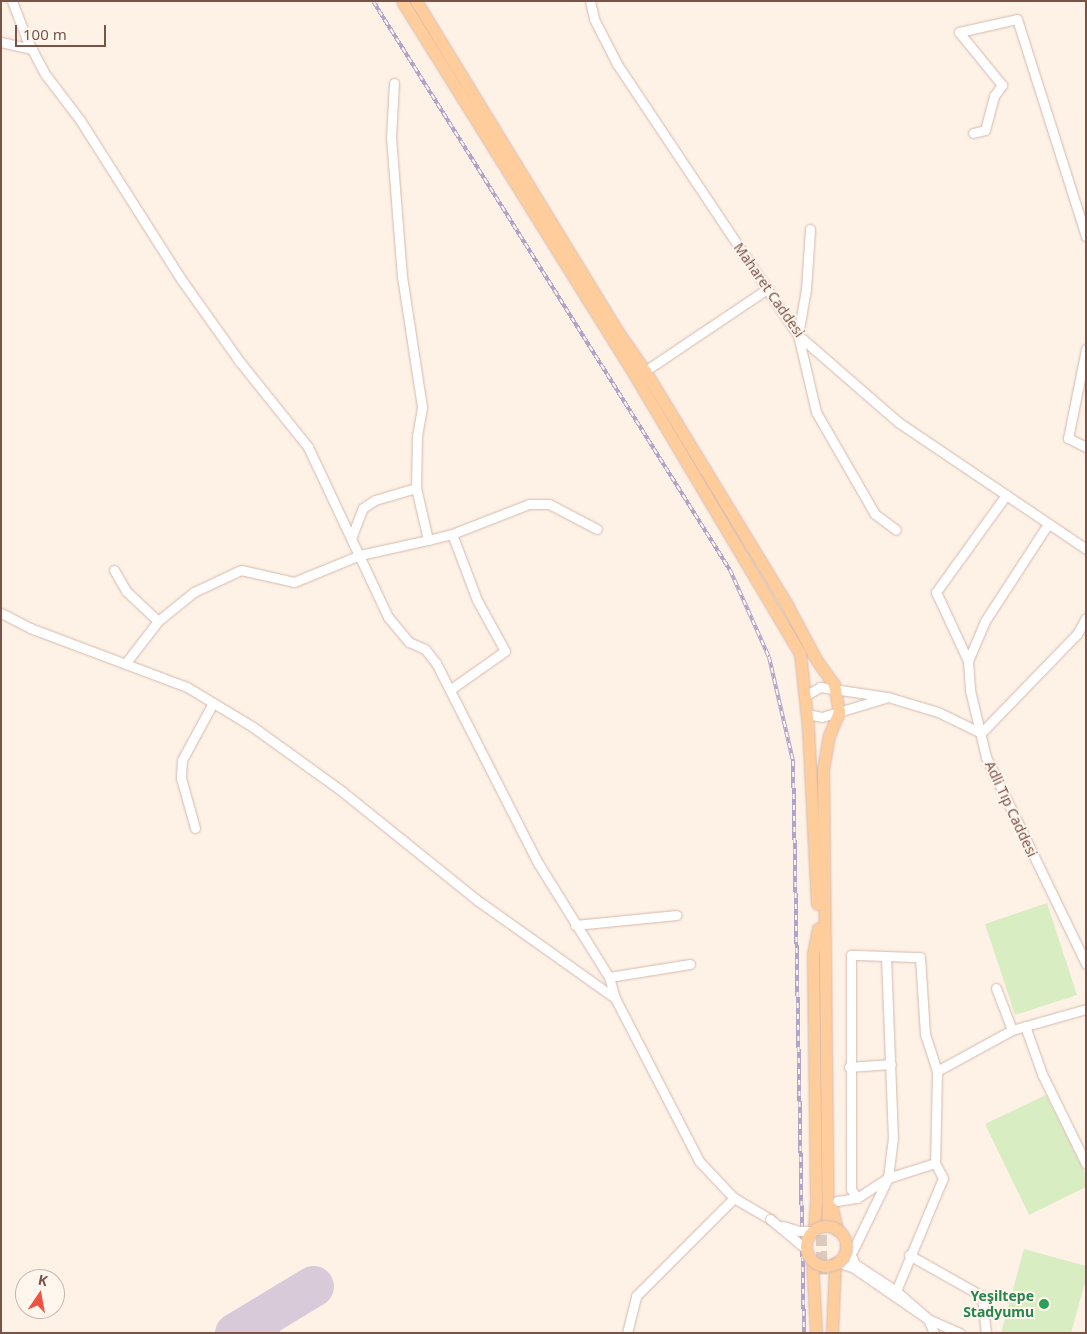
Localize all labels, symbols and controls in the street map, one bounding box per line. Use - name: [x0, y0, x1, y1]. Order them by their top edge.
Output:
- scale bar: [18, 15, 109, 47]
- text: 100 m: [23, 24, 67, 44]
- street label: Maharet Caddesi: [730, 240, 808, 340]
- street label: Adli Tıp Caddesi: [981, 758, 1041, 860]
- north arrow: [15, 1269, 65, 1319]
- text: K: [36, 1270, 50, 1290]
- place label: Yeşiltepe Stadyumu: [963, 1288, 1034, 1320]
- marker: Yeşiltepe Stadyumu: [1038, 1298, 1050, 1310]

